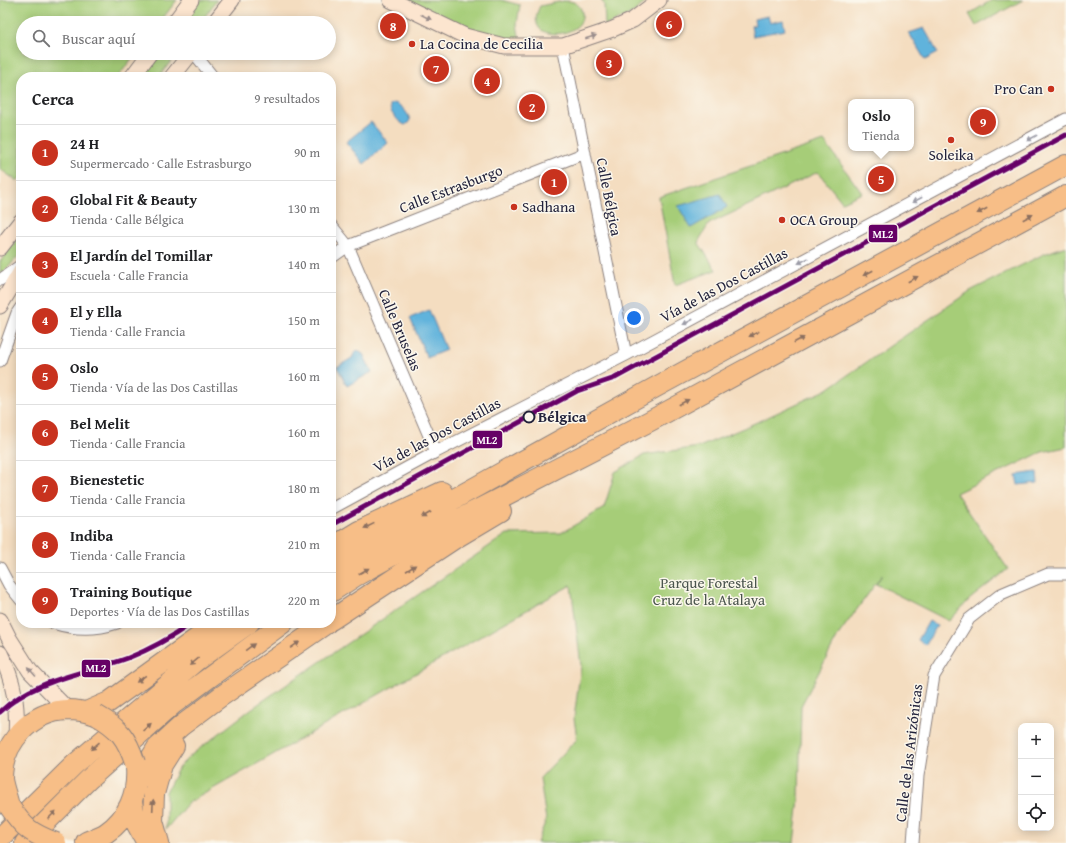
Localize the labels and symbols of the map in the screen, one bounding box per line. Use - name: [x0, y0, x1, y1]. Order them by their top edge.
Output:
- pin: 6: [656, 9, 682, 39]
- pin: 8: [380, 11, 406, 41]
- one-way arrow: [420, 14, 432, 20]
- place label: La Cocina de Cecilia: [420, 33, 543, 54]
- one-way arrow: [585, 33, 597, 39]
- marker: La Cocina de Cecilia: [407, 39, 417, 49]
- pin: 3: [596, 48, 622, 78]
- pin: 7: [423, 54, 449, 84]
- pin: 4: [474, 66, 500, 96]
- place label: Pro Can: [994, 78, 1044, 99]
- marker: Pro Can: [1046, 84, 1056, 94]
- pin: 2: [519, 92, 545, 122]
- pin: 9: [970, 107, 996, 137]
- one-way arrow: [1026, 134, 1038, 141]
- marker: Soleika: [946, 135, 956, 145]
- place label: Soleika: [928, 144, 974, 165]
- street label: Calle Bélgica: [592, 156, 627, 238]
- street label: Calle Estrasburgo: [396, 159, 506, 218]
- pin: 5: [868, 164, 894, 194]
- pin: 1: [541, 167, 567, 197]
- place label: Sadhana: [522, 196, 575, 217]
- one-way arrow: [912, 196, 923, 203]
- marker: Sadhana: [509, 202, 519, 212]
- one-way arrow: [977, 207, 988, 214]
- place label: OCA Group: [790, 209, 858, 230]
- one-way arrow: [1022, 214, 1033, 220]
- marker: OCA Group: [777, 215, 787, 225]
- line badge: ML2: [868, 224, 898, 243]
- text: ML2: [873, 226, 894, 242]
- street label: Vía de las Dos Castillas: [656, 242, 791, 327]
- one-way arrow: [797, 257, 808, 264]
- one-way arrow: [862, 269, 874, 276]
- one-way arrow: [907, 275, 919, 282]
- street label: Calle Bruselas: [374, 286, 427, 374]
- your location: [624, 308, 644, 328]
- one-way arrow: [682, 318, 694, 325]
- one-way arrow: [748, 331, 760, 338]
- one-way arrow: [793, 337, 805, 344]
- street label: Vía de las Dos Castillas: [369, 392, 504, 477]
- one-way arrow: [678, 399, 690, 406]
- place label: Bélgica: [538, 406, 587, 427]
- marker: Bélgica: [522, 410, 536, 424]
- line badge: ML2: [472, 430, 503, 449]
- text: ML2: [477, 432, 498, 448]
- one-way arrow: [420, 511, 432, 518]
- one-way arrow: [363, 523, 375, 529]
- one-way arrow: [405, 564, 417, 571]
- one-way arrow: [358, 568, 370, 575]
- park label: Parque Forestal Cruz de la Atalaya: [653, 572, 765, 610]
- one-way arrow: [290, 641, 300, 649]
- one-way arrow: [244, 642, 255, 651]
- one-way arrow: [189, 658, 200, 667]
- line badge: ML2: [81, 659, 111, 678]
- text: ML2: [86, 660, 107, 676]
- one-way arrow: [27, 667, 36, 677]
- one-way arrow: [136, 675, 146, 683]
- street label: Calle de las Arizónicas: [890, 683, 927, 823]
- one-way arrow: [142, 722, 153, 731]
- one-way arrow: [90, 741, 100, 751]
- one-way arrow: [150, 799, 157, 811]
- one-way arrow: [47, 810, 57, 820]

